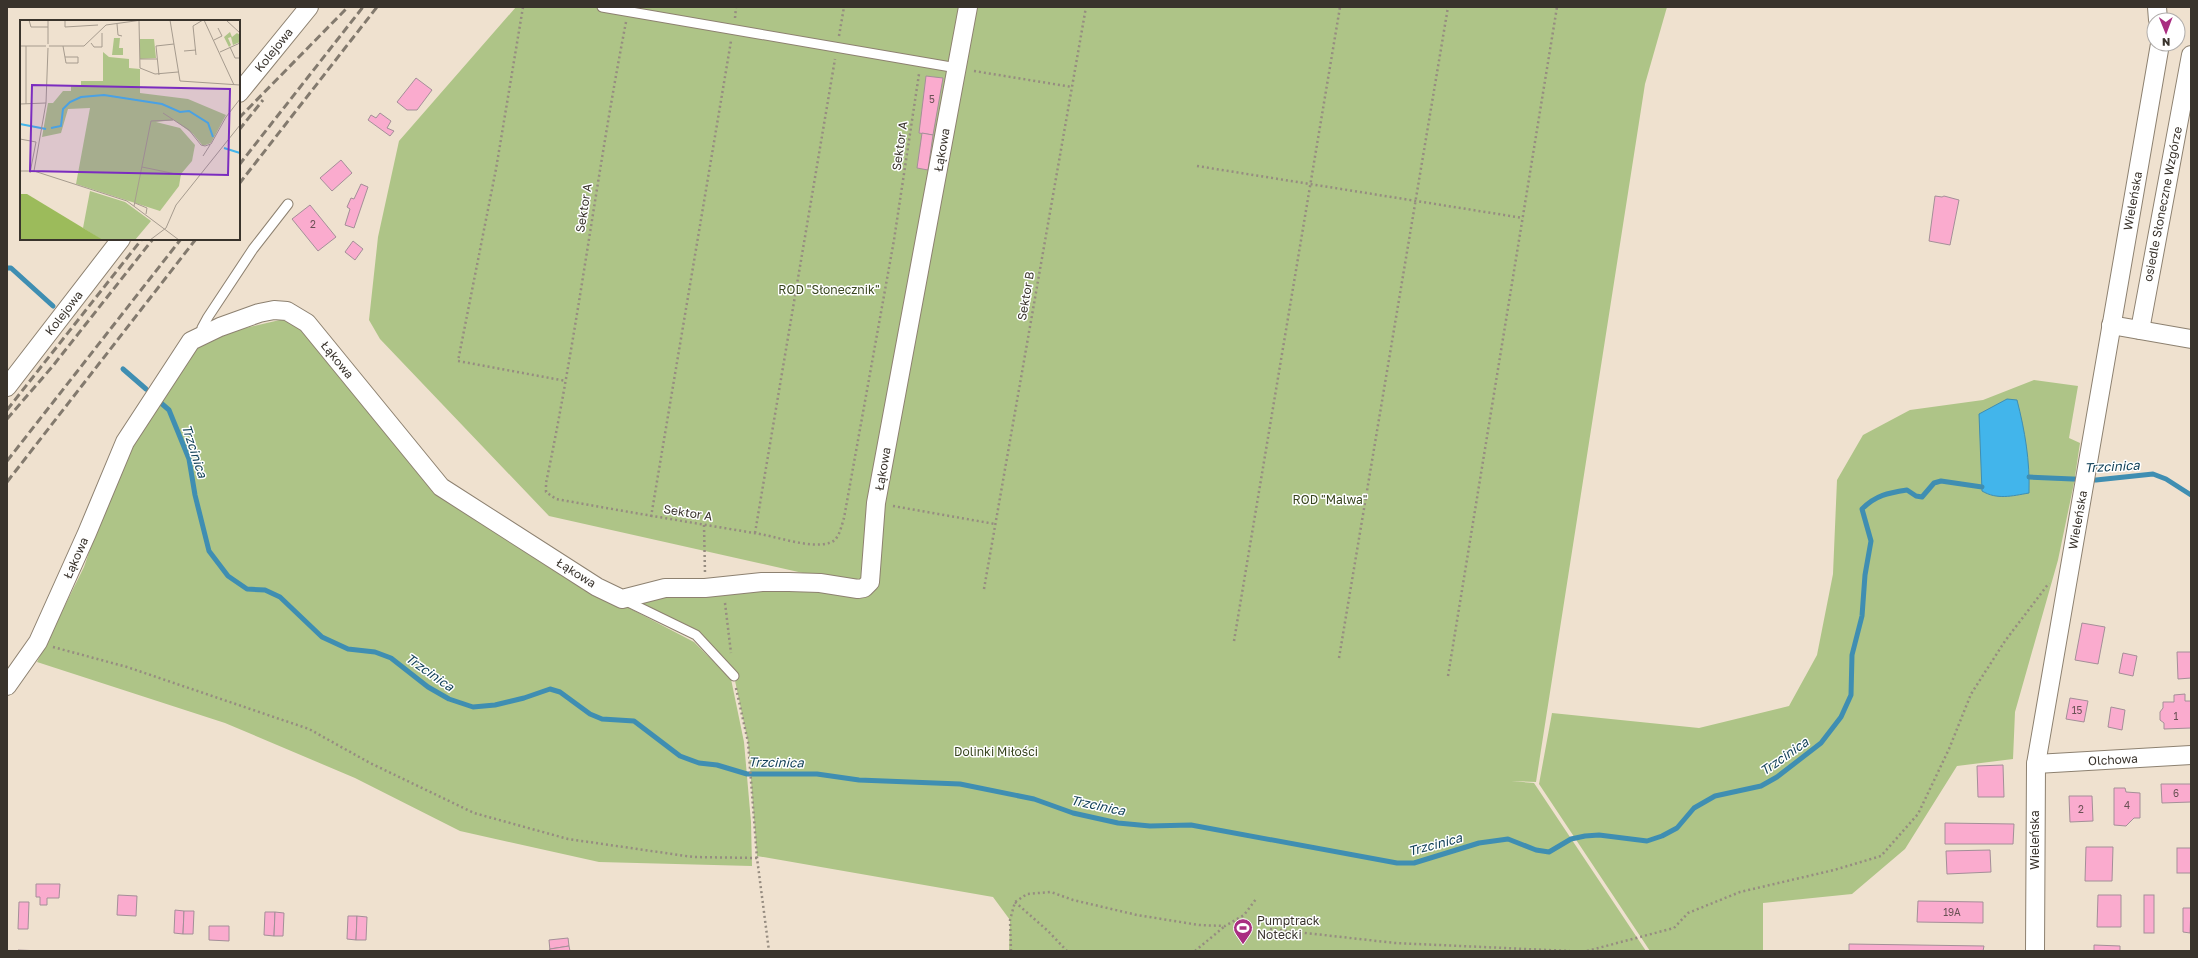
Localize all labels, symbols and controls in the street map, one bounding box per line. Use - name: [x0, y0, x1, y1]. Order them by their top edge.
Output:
- north arrow: [2146, 12, 2186, 52]
- inset map: [20, 20, 240, 240]
- street label: Kolejowa: [251, 25, 296, 75]
- text: N: [2162, 36, 2170, 49]
- house number: 5: [929, 93, 935, 105]
- street label: Sektor A: [889, 120, 910, 171]
- street label: osiedle Słoneczne Wzgórze: [2140, 125, 2185, 283]
- street label: Łąkowa: [930, 127, 953, 173]
- street label: Wieleńska: [2120, 170, 2145, 232]
- street label: Sektor A: [572, 182, 595, 233]
- house number: 2: [310, 218, 316, 230]
- street label: Sektor B: [1014, 270, 1037, 322]
- park label: ROD "Słonecznik": [778, 282, 880, 297]
- street label: Kolejowa: [42, 287, 86, 338]
- street label: Łąkowa: [318, 338, 357, 381]
- water label: Trzcinica: [179, 422, 211, 480]
- street label: Łąkowa: [871, 446, 894, 492]
- water label: Trzcinica: [2084, 457, 2141, 475]
- street label: Wieleńska: [2065, 489, 2090, 551]
- park label: ROD "Malwa": [1293, 492, 1367, 507]
- street label: Sektor A: [663, 501, 714, 524]
- street label: Łąkowa: [60, 535, 91, 581]
- street label: Łąkowa: [554, 555, 599, 591]
- water label: Trzcinica: [403, 650, 458, 695]
- house number: 15: [2072, 704, 2083, 716]
- house number: 1: [2174, 710, 2179, 722]
- water label: Trzcinica: [1757, 733, 1812, 778]
- park label: Dolinki Miłości: [954, 744, 1038, 759]
- street label: Olchowa: [2088, 751, 2138, 768]
- water label: Trzcinica: [748, 754, 804, 770]
- house number: 6: [2173, 787, 2179, 799]
- water label: Trzcinica: [1069, 791, 1127, 819]
- house number: 4: [2124, 799, 2130, 811]
- house number: 2: [2078, 803, 2084, 815]
- street label: Wieleńska: [2027, 810, 2042, 870]
- water label: Trzcinica: [1406, 829, 1464, 859]
- house number: 19A: [1943, 906, 1961, 918]
- place label: Pumptrack Notecki: [1257, 913, 1320, 942]
- sports icon: Pumptrack Notecki: [1232, 917, 1254, 945]

